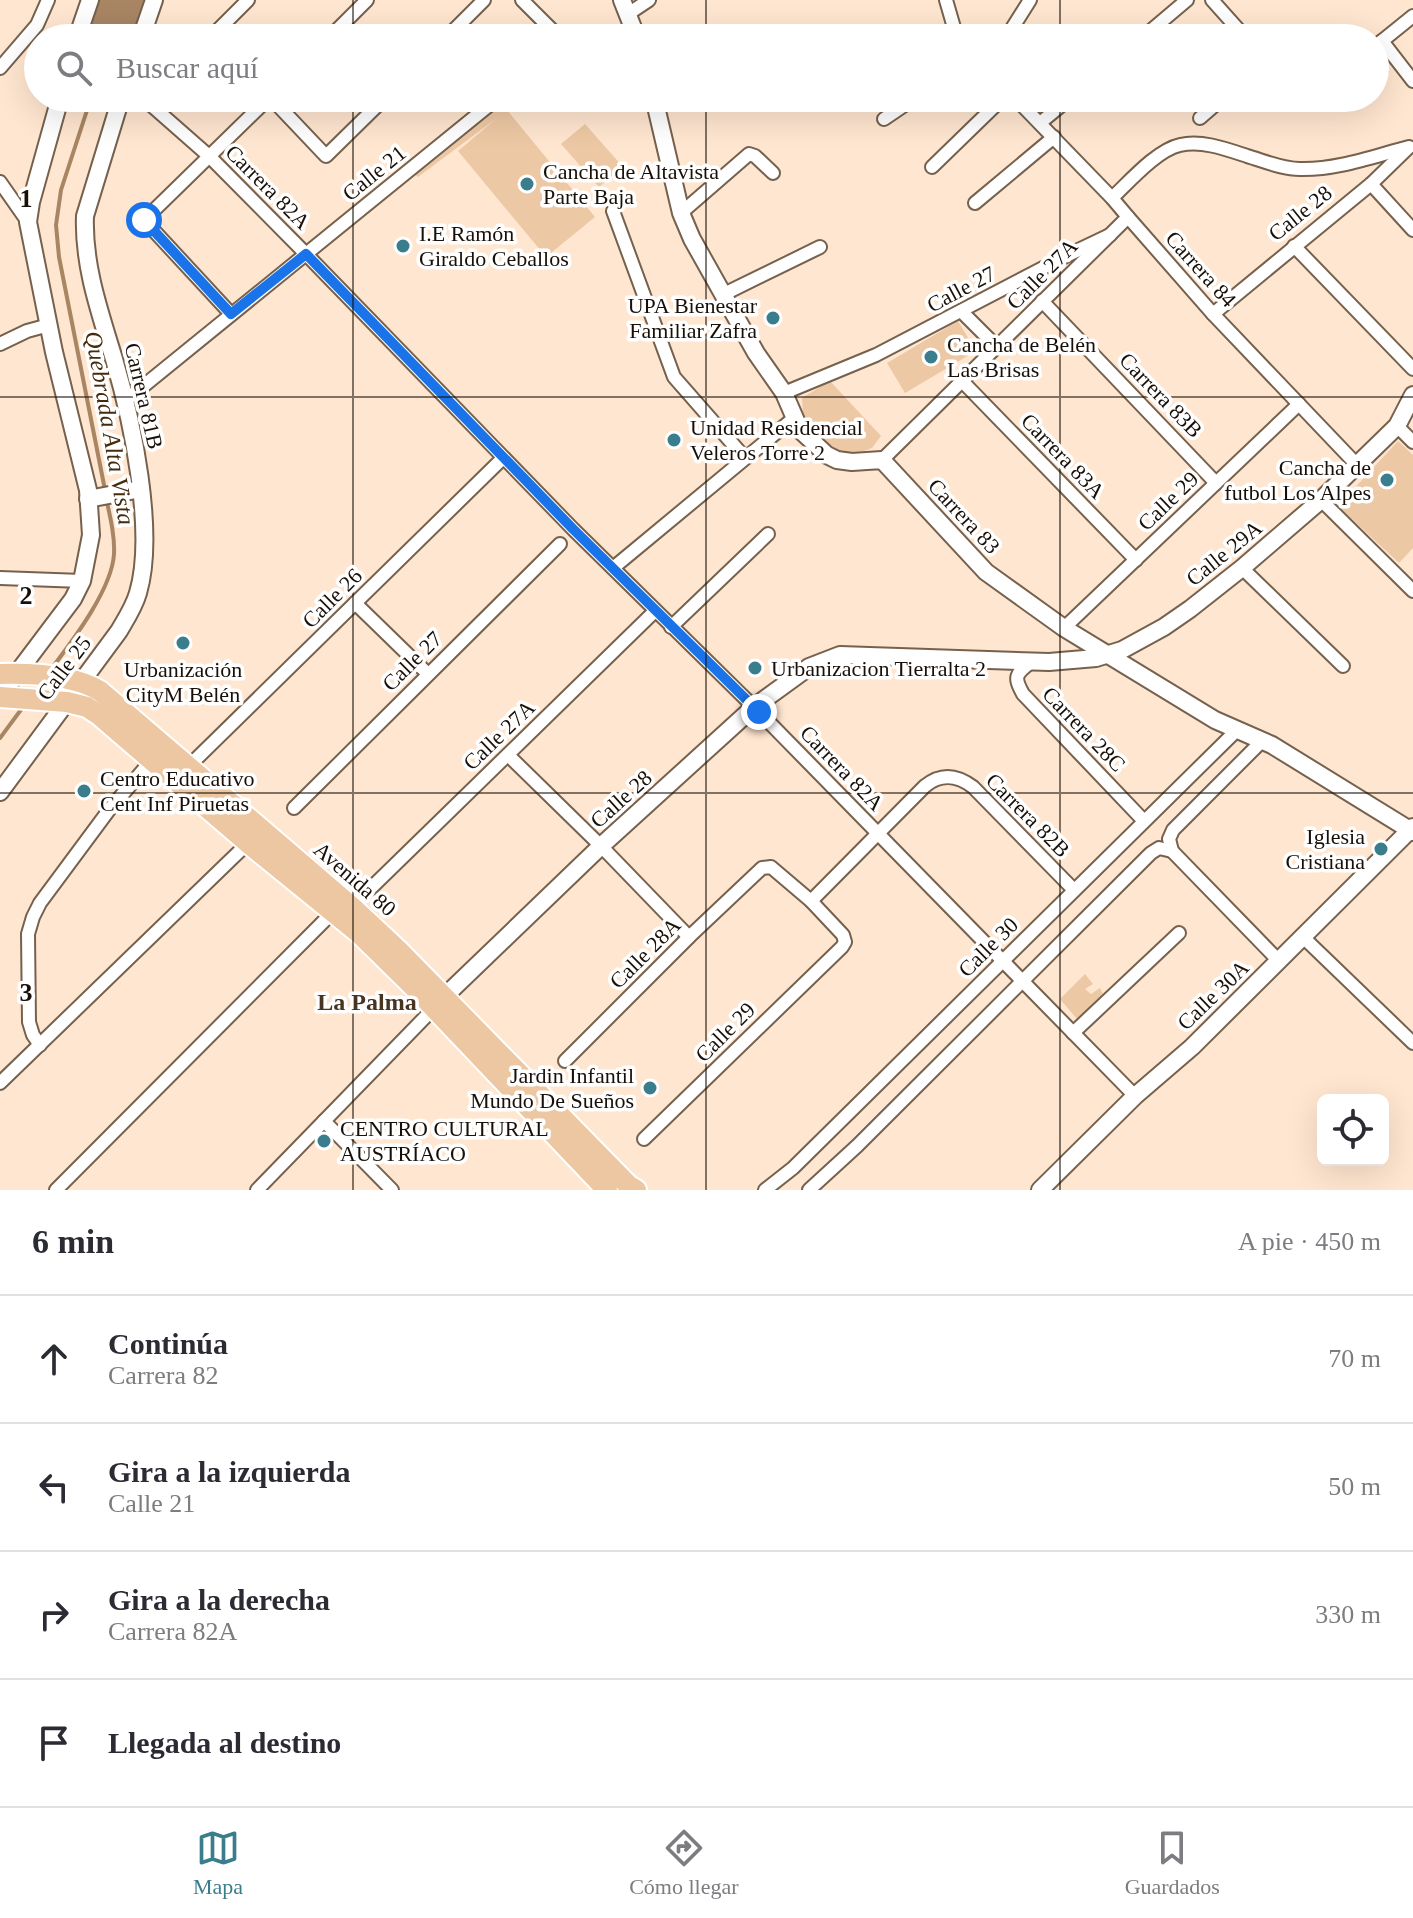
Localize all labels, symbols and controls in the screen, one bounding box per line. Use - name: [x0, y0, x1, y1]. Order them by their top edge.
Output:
- search box: [24, 24, 1389, 112]
- icon: search: [52, 46, 96, 90]
- text: Buscar aquí: [116, 51, 258, 84]
- street label: Carrera 82A: [221, 140, 316, 235]
- street label: Calle 21: [337, 140, 411, 206]
- place label: Cancha de Altavista Parte Baja: [543, 159, 719, 209]
- marker: Cancha de Altavista Parte Baja: [518, 175, 536, 193]
- street label: Calle 28: [1263, 180, 1337, 246]
- text: 1: [20, 184, 33, 213]
- route start: [126, 202, 162, 238]
- place label: I.E Ramón Giraldo Ceballos: [419, 221, 569, 271]
- street label: Carrera 84: [1160, 226, 1242, 312]
- street label: Calle 27A: [1001, 233, 1083, 315]
- marker: I.E Ramón Giraldo Ceballos: [394, 237, 412, 255]
- street label: Calle 27: [922, 261, 1000, 317]
- place label: UPA Bienestar Familiar Zafra: [628, 293, 758, 343]
- marker: UPA Bienestar Familiar Zafra: [764, 309, 782, 327]
- water label: Quebrada Alta Vista: [80, 329, 140, 527]
- place label: Cancha de Belén Las Brisas: [947, 332, 1096, 382]
- street label: Carrera 81B: [120, 341, 168, 451]
- street label: Carrera 83B: [1114, 347, 1208, 443]
- marker: Cancha de Belén Las Brisas: [922, 348, 940, 366]
- street label: Carrera 83A: [1016, 408, 1110, 504]
- place label: Unidad Residencial Veleros Torre 2: [690, 415, 863, 465]
- marker: Unidad Residencial Veleros Torre 2: [665, 431, 683, 449]
- place label: Cancha de futbol Los Alpes: [1224, 455, 1371, 505]
- street label: Calle 29: [1133, 466, 1203, 536]
- marker: Cancha de futbol Los Alpes: [1378, 471, 1396, 489]
- street label: Carrera 83: [923, 473, 1005, 559]
- street label: Calle 29A: [1181, 515, 1267, 591]
- street label: Calle 26: [297, 563, 367, 633]
- text: 2: [20, 581, 33, 610]
- street label: Calle 27: [377, 626, 447, 696]
- street label: Calle 25: [32, 631, 96, 705]
- marker: Urbanización CityM Belén: [174, 634, 192, 652]
- place label: Urbanizacion Tierralta 2: [771, 656, 986, 681]
- place label: Urbanización CityM Belén: [124, 657, 242, 707]
- marker: Urbanizacion Tierralta 2: [746, 659, 764, 677]
- street label: Carrera 28C: [1037, 681, 1131, 777]
- route end: [741, 694, 777, 730]
- street label: Calle 27A: [458, 695, 540, 775]
- street label: Carrera 82A: [795, 720, 889, 816]
- street label: Calle 28: [585, 765, 657, 833]
- place label: Centro Educativo Cent Inf Piruetas: [100, 766, 255, 816]
- street label: Carrera 82B: [981, 768, 1075, 862]
- marker: Centro Educativo Cent Inf Piruetas: [75, 782, 93, 800]
- place label: Iglesia Cristiana: [1286, 824, 1365, 874]
- street label: Avenida 80: [309, 837, 401, 921]
- marker: Iglesia Cristiana: [1372, 840, 1390, 858]
- street label: Calle 28A: [604, 912, 686, 994]
- street label: Calle 30: [953, 912, 1023, 982]
- street label: Calle 30A: [1172, 955, 1254, 1035]
- text: 3: [20, 978, 33, 1007]
- district label: La Palma: [317, 989, 417, 1015]
- street label: Calle 29: [690, 997, 760, 1067]
- place label: Jardin Infantil Mundo De Sueños: [470, 1063, 634, 1113]
- marker: Jardin Infantil Mundo De Sueños: [641, 1079, 659, 1097]
- map controls: [1317, 1094, 1389, 1166]
- button: locate: [1317, 1094, 1389, 1166]
- place label: CENTRO CULTURAL AUSTRÍACO: [340, 1116, 549, 1166]
- marker: CENTRO CULTURAL AUSTRÍACO: [315, 1132, 333, 1150]
- text: 6 min: [32, 1223, 114, 1260]
- text: A pie · 450 m: [1238, 1227, 1381, 1256]
- text: Continúa: [108, 1327, 228, 1360]
- icon: ahead: [32, 1337, 76, 1381]
- text: 70 m: [1328, 1344, 1381, 1373]
- text: Carrera 82: [108, 1361, 218, 1390]
- text: Gira a la izquierda: [108, 1455, 351, 1488]
- icon: left: [32, 1465, 76, 1509]
- text: 50 m: [1328, 1472, 1381, 1501]
- text: Calle 21: [108, 1489, 195, 1518]
- text: Gira a la derecha: [108, 1583, 330, 1616]
- icon: right: [32, 1593, 76, 1637]
- text: 330 m: [1315, 1600, 1381, 1629]
- text: Carrera 82A: [108, 1617, 237, 1646]
- icon: arrive: [32, 1721, 76, 1765]
- text: Llegada al destino: [108, 1726, 341, 1759]
- tab: Mapa: [193, 1826, 243, 1900]
- tab: Cómo llegar: [629, 1826, 739, 1900]
- tab: Guardados: [1125, 1826, 1220, 1900]

